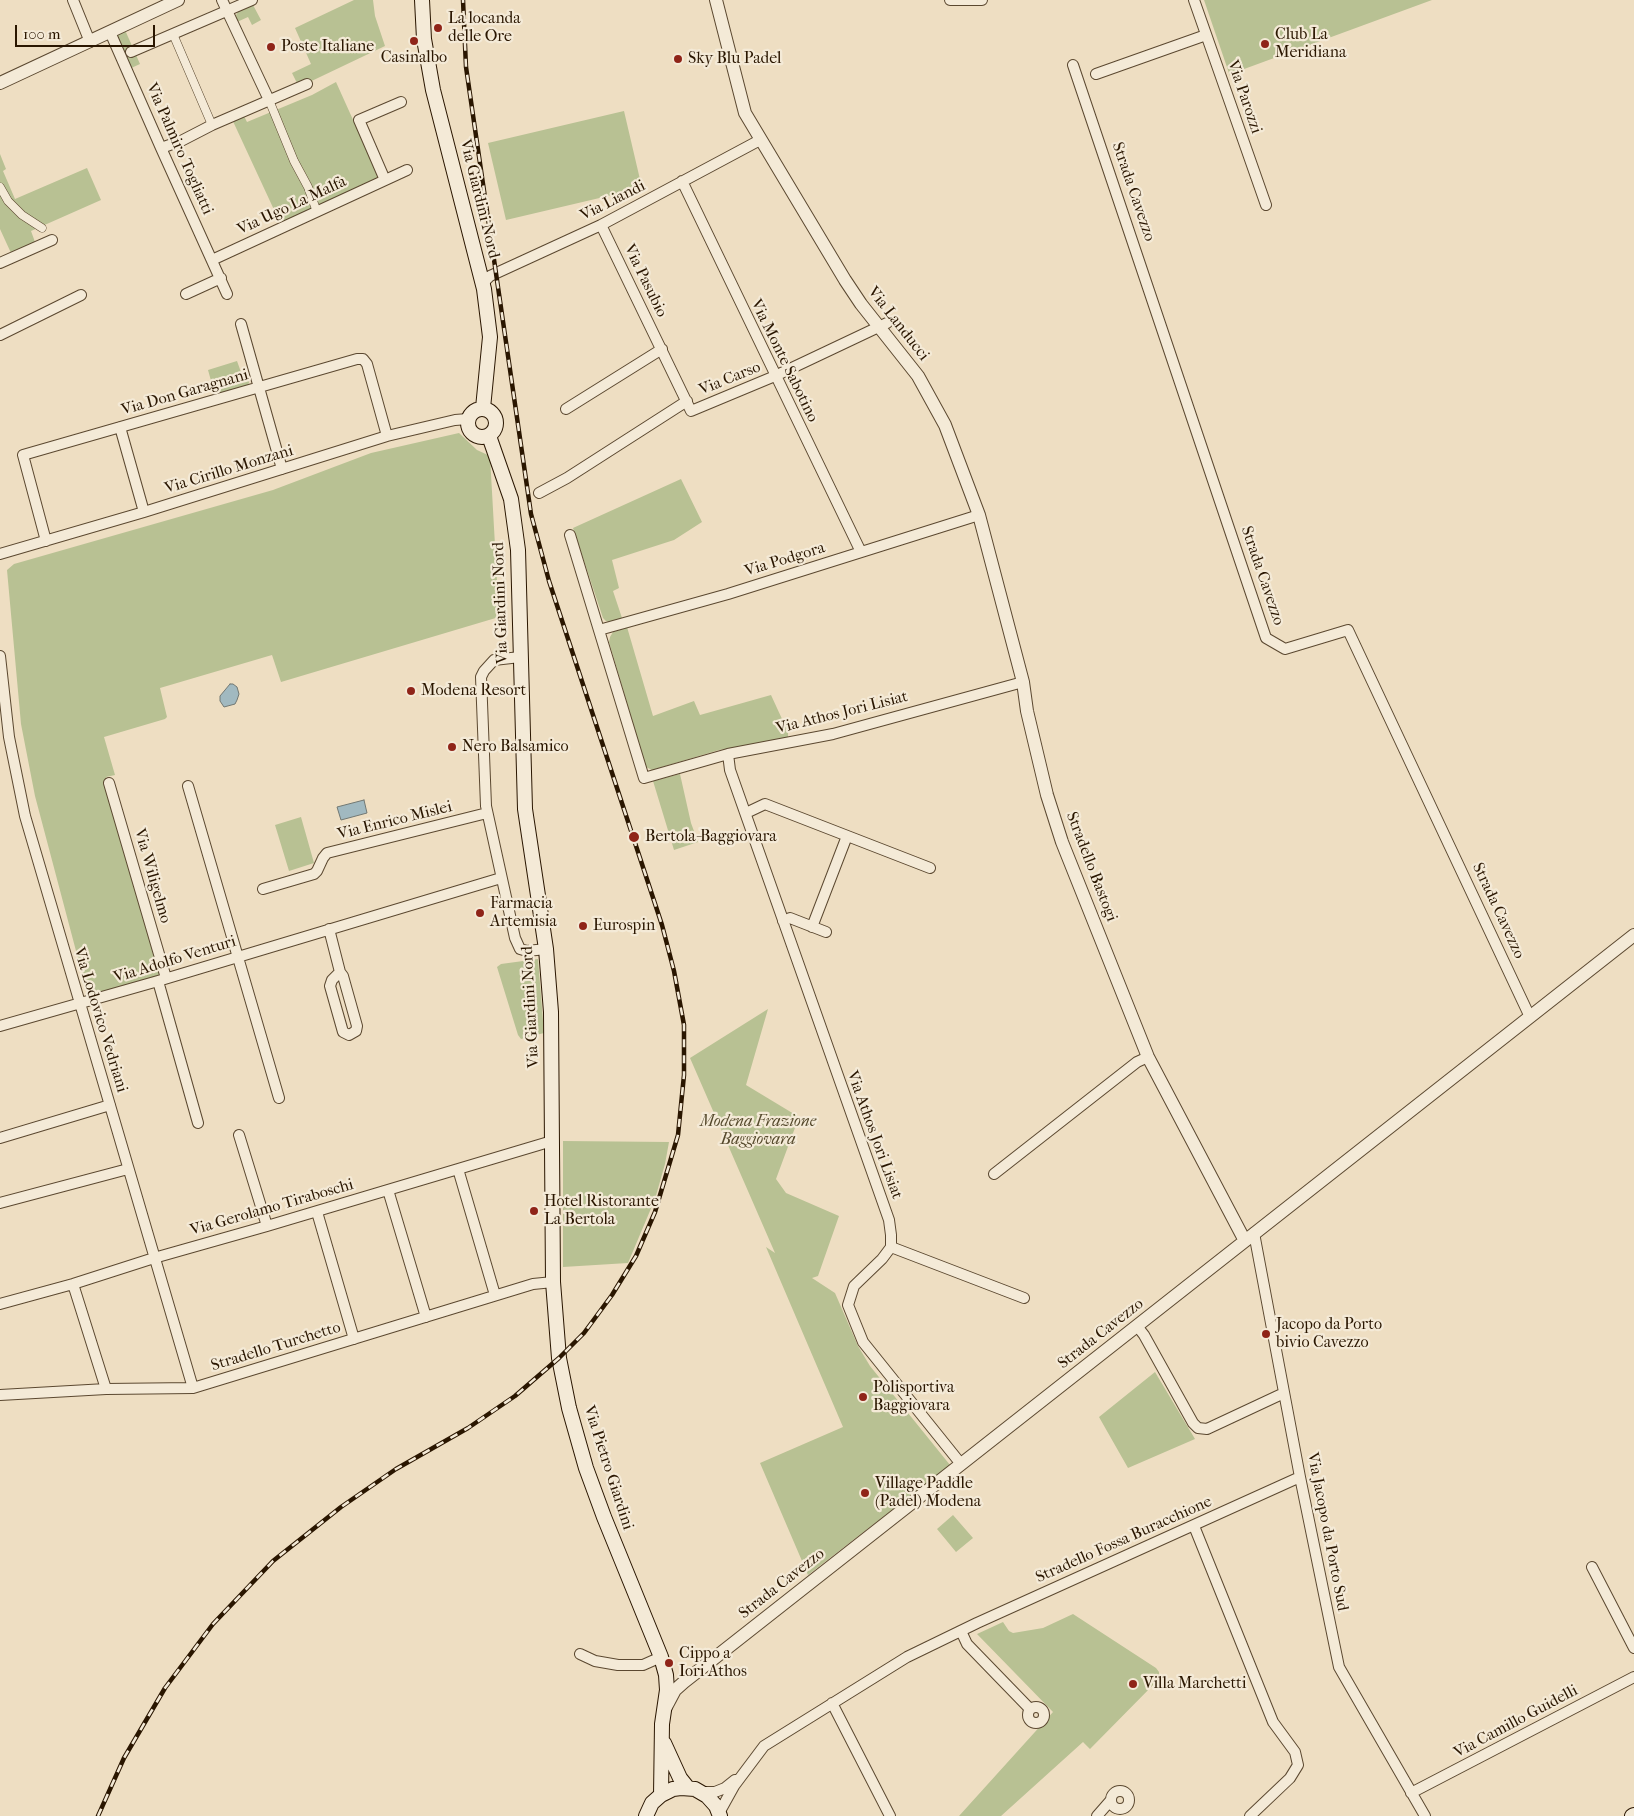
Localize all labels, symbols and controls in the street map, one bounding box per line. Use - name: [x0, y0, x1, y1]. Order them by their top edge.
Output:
- place label: La locanda delle Ore: [448, 9, 521, 47]
- scale bar: [18, 15, 158, 47]
- marker: La locanda delle Ore: [432, 22, 444, 34]
- text: 100 m: [23, 25, 61, 43]
- place label: Club La Meridiana: [1275, 25, 1346, 63]
- marker: Casinalbo: [408, 35, 420, 47]
- place label: Poste Italiane: [281, 37, 374, 57]
- marker: Club La Meridiana: [1259, 38, 1271, 50]
- marker: Poste Italiane: [265, 41, 277, 53]
- place label: Casinalbo: [381, 48, 447, 68]
- place label: Sky Blu Padel: [688, 49, 782, 69]
- marker: Sky Blu Padel: [672, 53, 684, 65]
- street label: Via Parozzi: [1222, 58, 1266, 136]
- street label: Via Palmiro Togliatti: [141, 80, 217, 218]
- street label: Via Giardini Nord: [455, 137, 503, 261]
- street label: Strada Cavezzo: [1107, 140, 1159, 244]
- street label: Via Ugo La Malfa: [234, 172, 350, 240]
- street label: Via Liandi: [577, 176, 649, 226]
- street label: Via Pasubio: [619, 241, 671, 321]
- street label: Via Landucci: [863, 283, 933, 365]
- street label: Via Monte Sabotino: [746, 296, 822, 426]
- street label: Via Carso: [696, 358, 764, 400]
- street label: Via Don Garagnani: [119, 366, 251, 420]
- street label: Via Cirillo Monzani: [162, 441, 296, 499]
- street label: Strada Cavezzo: [1236, 524, 1288, 628]
- street label: Via Podgora: [743, 539, 827, 581]
- street label: Via Giardini Nord: [489, 542, 513, 664]
- place label: Modena Resort: [421, 681, 526, 701]
- marker: Modena Resort: [405, 685, 417, 697]
- street label: Via Athos Jori Lisiat: [774, 687, 910, 739]
- place label: Nero Balsamico: [462, 737, 569, 757]
- marker: Nero Balsamico: [446, 741, 458, 753]
- street label: Via Enrico Mislei: [336, 798, 454, 844]
- street label: Stradello Bastogi: [1061, 809, 1121, 925]
- street label: Via Wiligelmo: [129, 826, 175, 926]
- place label: Bertola-Baggiovara: [645, 827, 777, 847]
- marker: Bertola-Baggiovara: [627, 830, 641, 844]
- street label: Strada Cavezzo: [1467, 860, 1529, 962]
- place label: Farmacia Artemisia: [490, 894, 557, 932]
- marker: Farmacia Artemisia: [474, 907, 486, 919]
- place label: Eurospin: [593, 916, 655, 936]
- marker: Eurospin: [577, 920, 589, 932]
- street label: Via Adolfo Venturi: [112, 932, 238, 988]
- street label: Via Lodovico Vedriani: [69, 945, 131, 1095]
- street label: Via Giardini Nord: [518, 946, 544, 1068]
- street label: Via Athos Jori Lisiat: [842, 1068, 906, 1202]
- park label: Modena Frazione Baggiovara: [700, 1112, 816, 1150]
- street label: Via Gerolamo Tiraboschi: [188, 1175, 356, 1241]
- place label: Hotel Ristorante La Bertola: [544, 1192, 659, 1230]
- marker: Hotel Ristorante La Bertola: [528, 1205, 540, 1217]
- street label: Strada Cavezzo: [1054, 1295, 1148, 1373]
- place label: Jacopo da Porto bivio Cavezzo: [1276, 1315, 1382, 1353]
- street label: Stradello Turchetto: [209, 1318, 343, 1376]
- marker: Jacopo da Porto bivio Cavezzo: [1260, 1328, 1272, 1340]
- place label: Polisportiva Baggiovara: [873, 1378, 954, 1416]
- marker: Polisportiva Baggiovara: [857, 1391, 869, 1403]
- street label: Via Pietro Giardini: [579, 1403, 637, 1533]
- street label: Via Jacopo da Porto Sud: [1302, 1451, 1352, 1613]
- place label: Village Paddle (Padel) Modena: [875, 1474, 981, 1512]
- marker: Village Paddle (Padel) Modena: [859, 1487, 871, 1499]
- street label: Stradello Fossa Buracchione: [1033, 1492, 1215, 1588]
- street label: Strada Cavezzo: [735, 1545, 829, 1623]
- place label: Cippo a Iori Athos: [679, 1644, 747, 1682]
- marker: Cippo a Iori Athos: [663, 1657, 675, 1669]
- place label: Villa Marchetti: [1143, 1674, 1247, 1694]
- marker: Villa Marchetti: [1127, 1678, 1139, 1690]
- street label: Via Camillo Guidelli: [1451, 1681, 1581, 1763]

